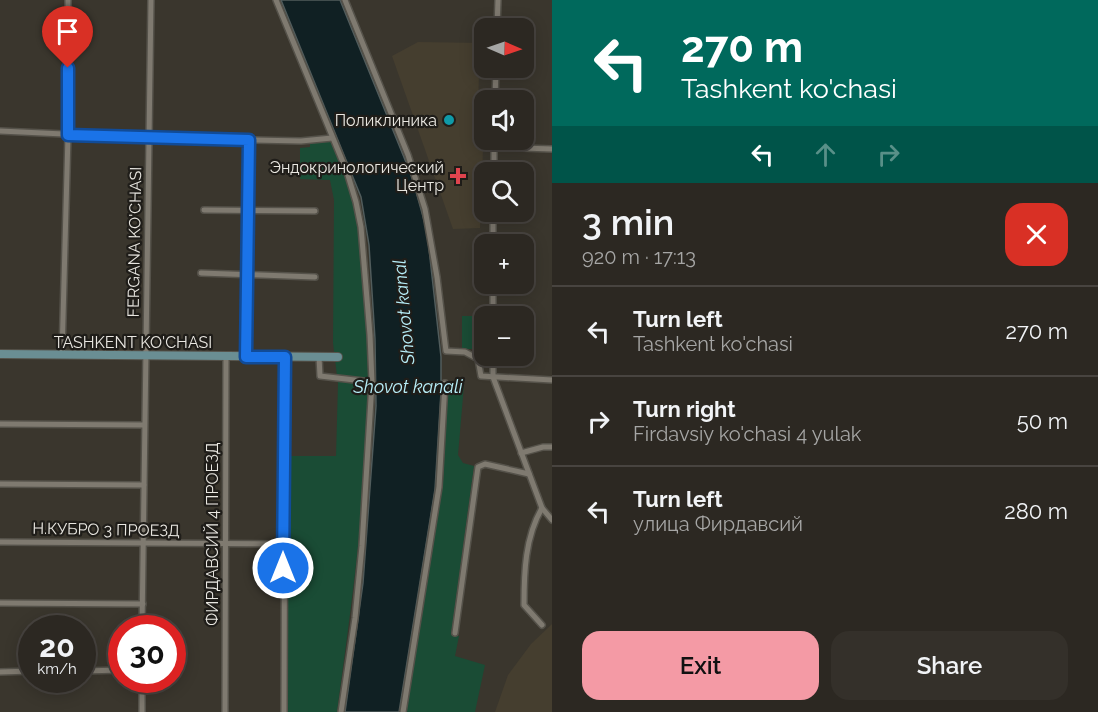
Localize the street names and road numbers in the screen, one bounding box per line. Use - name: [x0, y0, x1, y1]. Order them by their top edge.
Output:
- street label: FERGANA KO'CHASI: [124, 167, 145, 317]
- street label: TASHKENT KO'CHASI: [54, 333, 212, 352]
- street label: ФИРДАВСИЙ 4 ПРОЕЗД: [203, 442, 222, 626]
- street label: Н.КУБРО 3 ПРОЕЗД: [32, 519, 180, 540]

